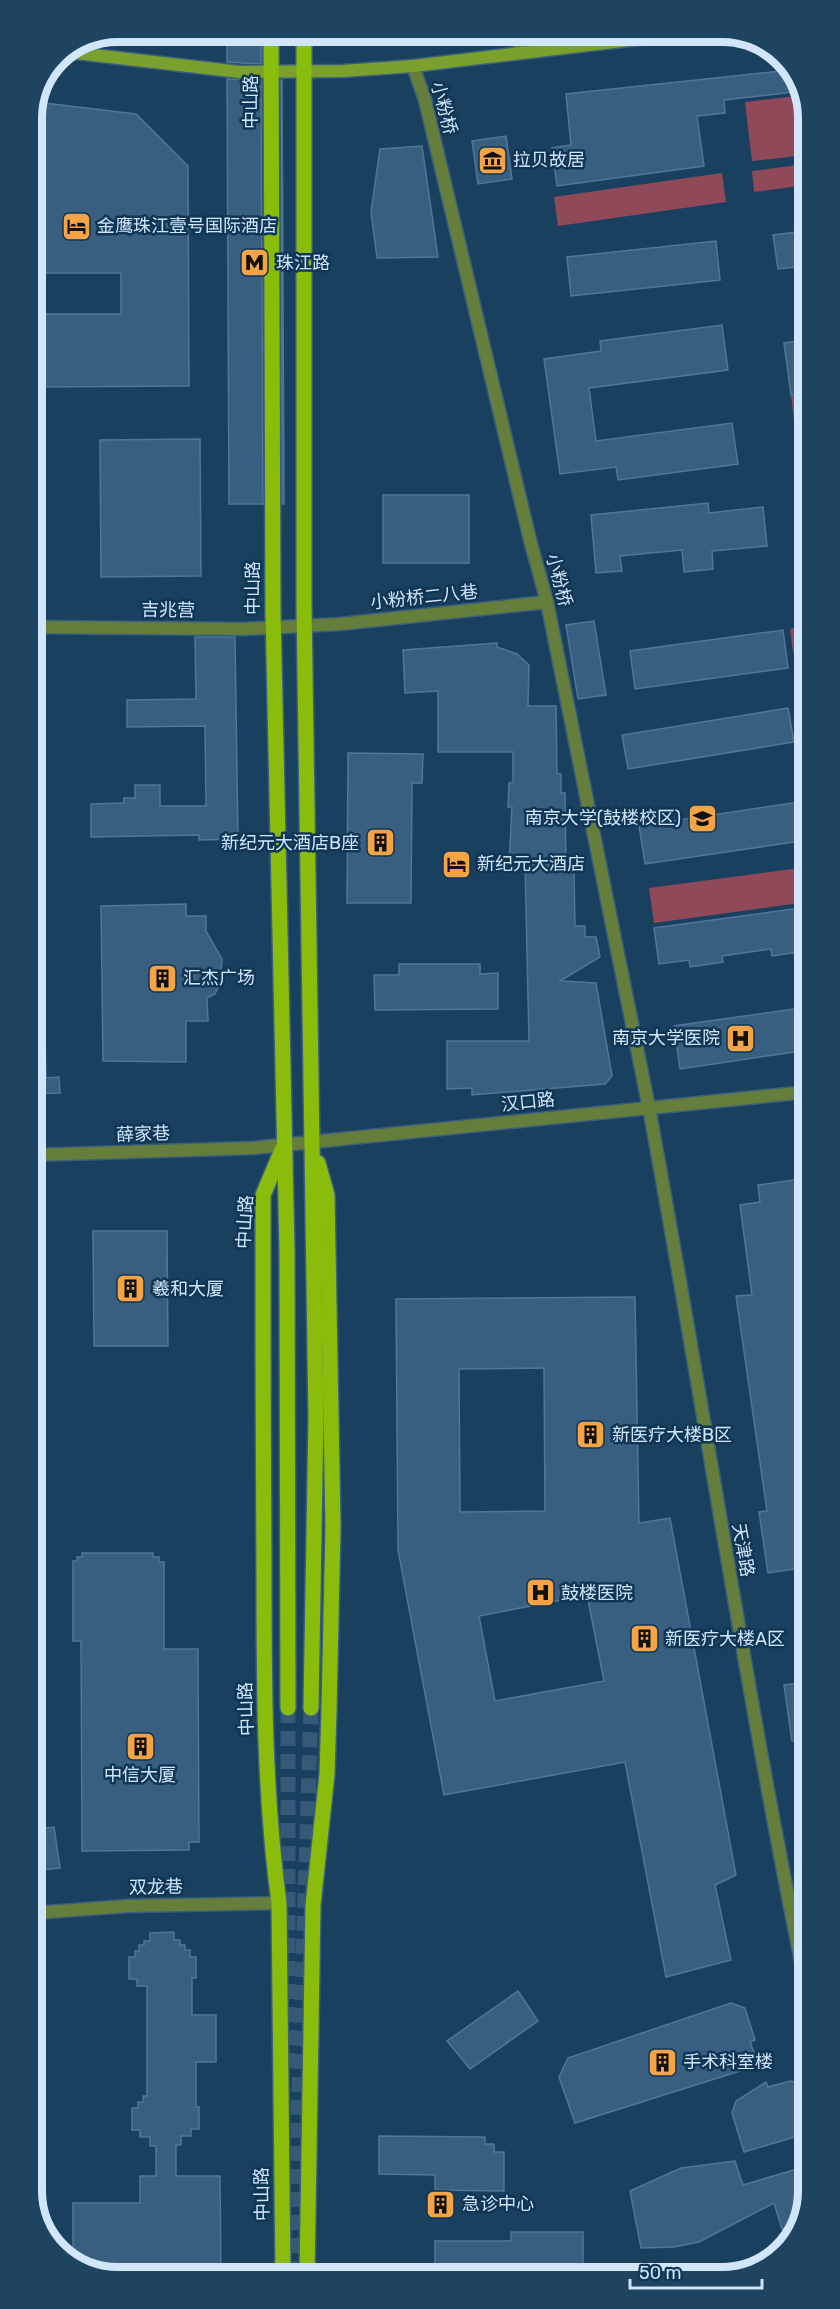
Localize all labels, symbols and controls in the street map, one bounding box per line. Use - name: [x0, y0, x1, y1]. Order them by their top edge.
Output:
- street label: 中山路: [240, 75, 262, 129]
- street label: 小粉桥: [426, 79, 462, 137]
- museum icon: 拉贝故居: [476, 144, 508, 176]
- place label: 拉贝故居: [513, 149, 585, 171]
- hotel icon: 金鹰珠江壹号国际酒店: [60, 210, 92, 242]
- place label: 金鹰珠江壹号国际酒店: [97, 215, 277, 237]
- metro station icon: 珠江路: [239, 247, 271, 279]
- place label: 珠江路: [276, 252, 330, 274]
- street label: 小粉桥: [541, 551, 577, 609]
- street label: 中山路: [242, 561, 264, 615]
- street label: 小粉桥二八巷: [369, 580, 479, 614]
- street label: 吉兆营: [141, 599, 195, 621]
- school or university icon: 南京大学(鼓楼校区): [686, 802, 718, 834]
- place label: 南京大学(鼓楼校区): [525, 807, 681, 829]
- building icon: 新纪元大酒店B座: [364, 827, 396, 859]
- place label: 新纪元大酒店B座: [221, 832, 359, 854]
- hotel icon: 新纪元大酒店: [440, 848, 472, 880]
- place label: 新纪元大酒店: [477, 853, 585, 875]
- building icon: 汇杰广场: [146, 962, 178, 994]
- place label: 汇杰广场: [183, 967, 255, 989]
- hospital icon: 南京大学医院: [725, 1022, 757, 1054]
- place label: 南京大学医院: [612, 1027, 720, 1049]
- street label: 汉口路: [500, 1088, 556, 1116]
- street label: 薛家巷: [116, 1122, 170, 1146]
- street label: 中山路: [233, 1194, 257, 1250]
- building icon: 羲和大厦: [115, 1273, 147, 1305]
- place label: 羲和大厦: [152, 1278, 224, 1300]
- building icon: 新医疗大楼B区: [575, 1419, 607, 1451]
- place label: 新医疗大楼B区: [612, 1424, 732, 1446]
- street label: 天津路: [727, 1522, 759, 1578]
- hospital icon: 鼓楼医院: [524, 1577, 556, 1609]
- place label: 鼓楼医院: [561, 1582, 633, 1604]
- building icon: 新医疗大楼A区: [628, 1623, 660, 1655]
- place label: 新医疗大楼A区: [665, 1628, 785, 1650]
- street label: 中山路: [234, 1682, 258, 1736]
- building icon: 中信大厦: [124, 1730, 156, 1762]
- place label: 中信大厦: [104, 1764, 176, 1786]
- street label: 双龙巷: [129, 1876, 183, 1898]
- building icon: 手术科室楼: [646, 2046, 678, 2078]
- place label: 手术科室楼: [683, 2051, 773, 2073]
- street label: 中山路: [251, 2167, 273, 2221]
- building icon: 急诊中心: [425, 2188, 457, 2220]
- place label: 急诊中心: [462, 2193, 534, 2215]
- scale bar: [630, 2252, 762, 2290]
- text: 50 m: [639, 2262, 682, 2284]

